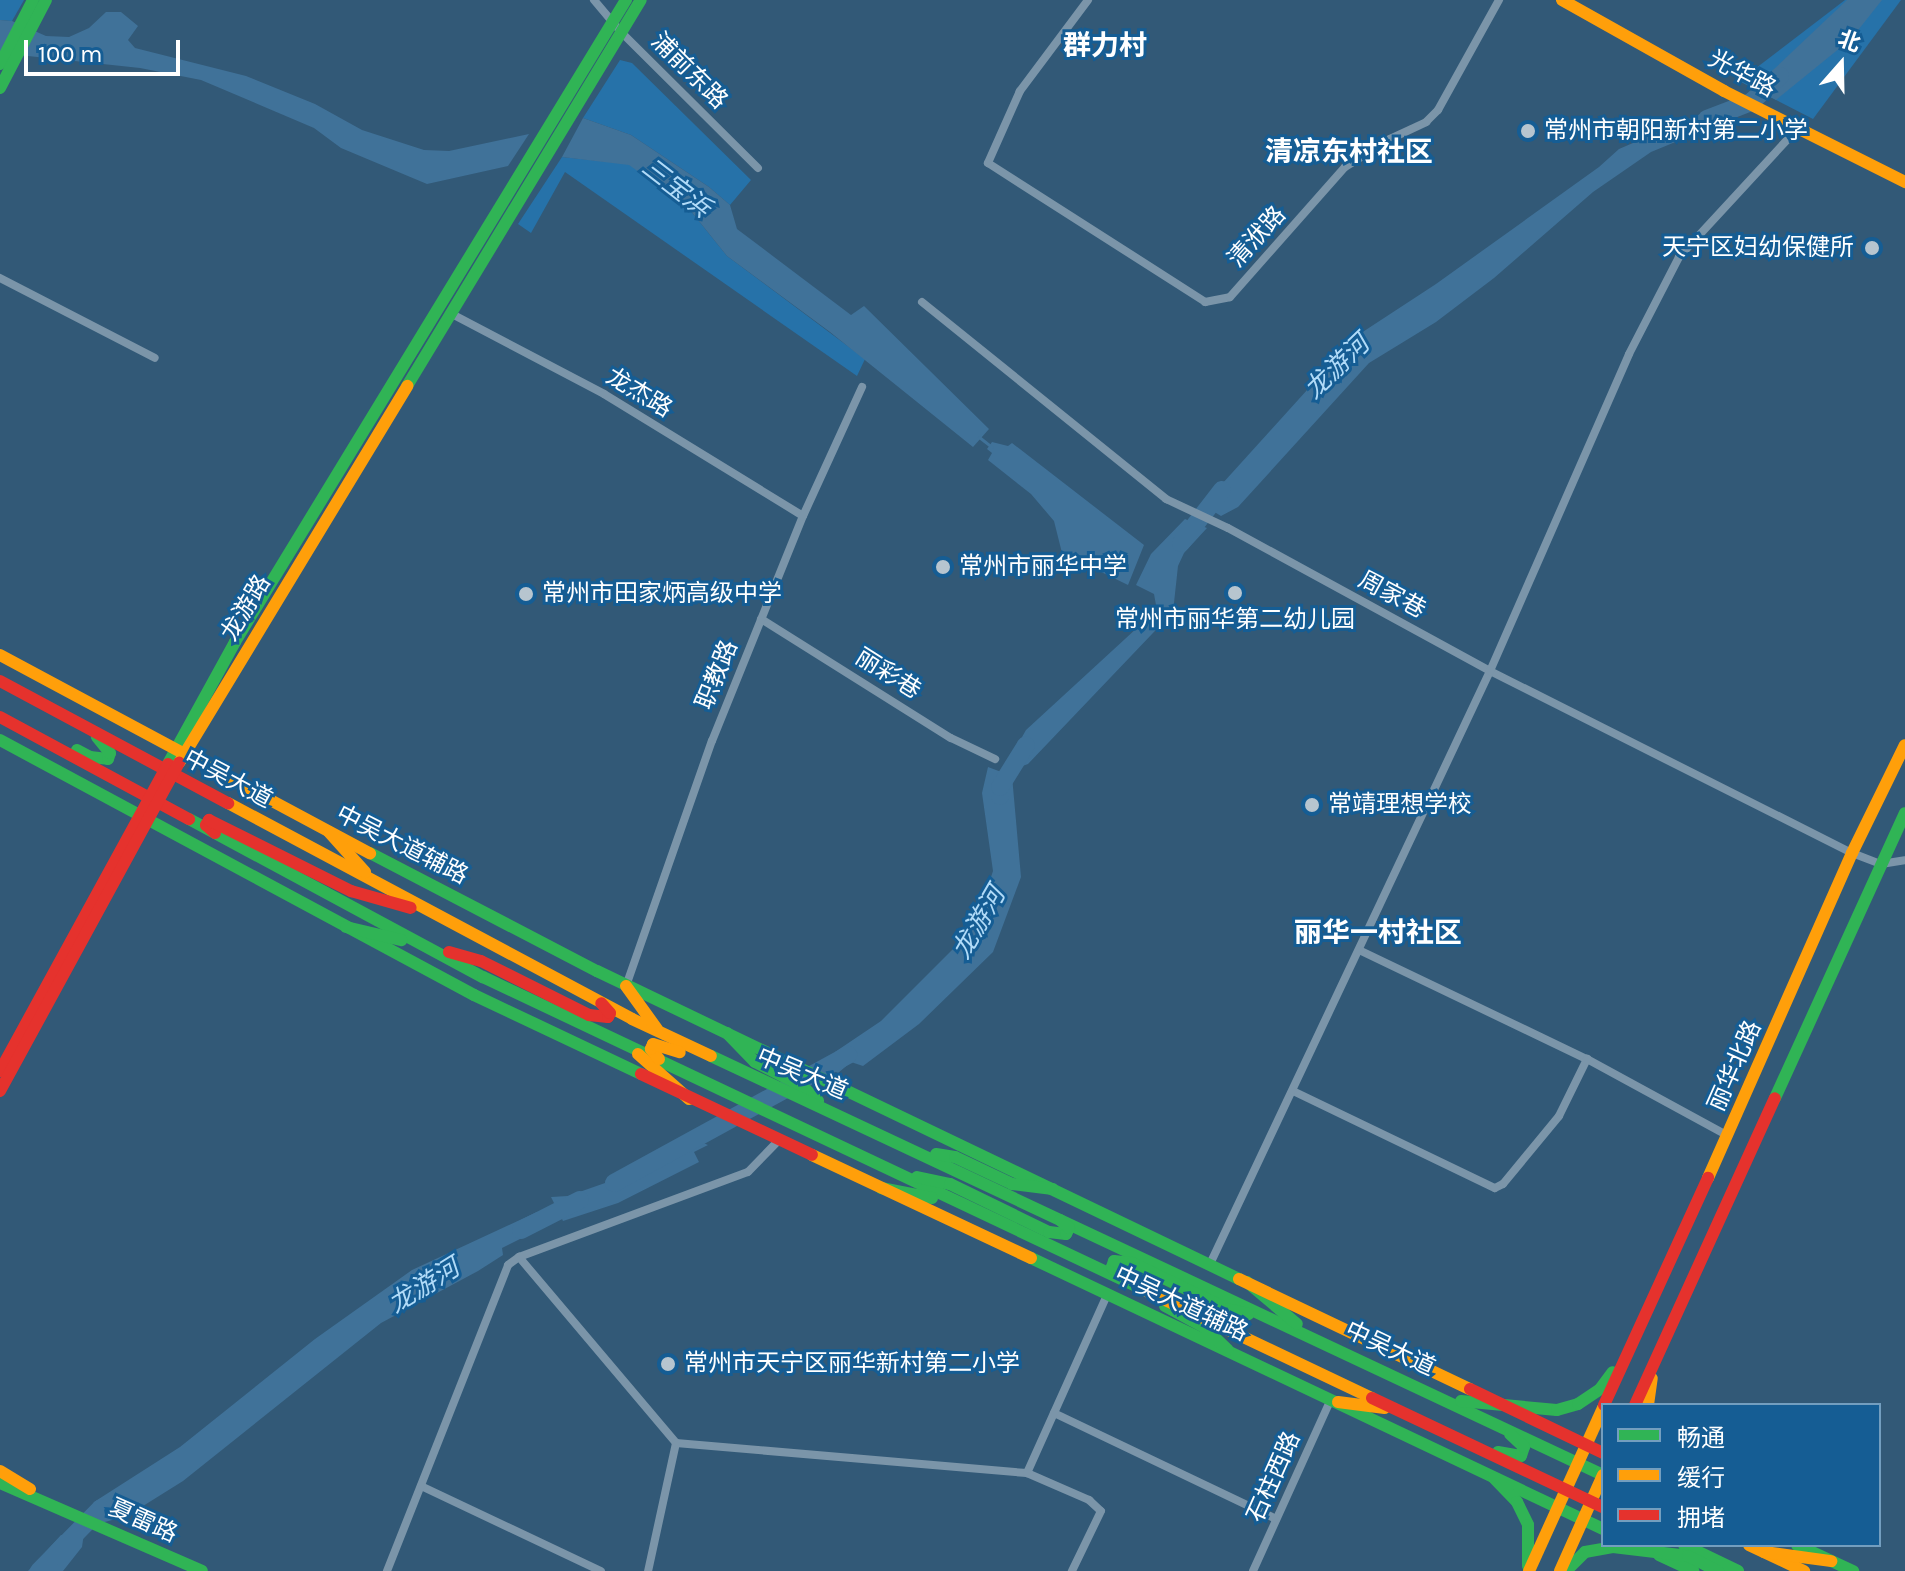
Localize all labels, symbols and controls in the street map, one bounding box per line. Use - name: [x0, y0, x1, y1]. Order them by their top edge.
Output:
- scale bar: [28, 24, 184, 74]
- north arrow: [1801, 24, 1881, 104]
- text: 北: [1834, 25, 1864, 57]
- street label: 浦前东路: [645, 27, 733, 115]
- district label: 群力村: [1063, 29, 1147, 63]
- text: 100 m: [38, 40, 103, 68]
- street label: 光华路: [1703, 44, 1781, 104]
- place label: 常州市朝阳新村第二小学: [1544, 117, 1808, 145]
- marker: 常州市朝阳新村第二小学: [1519, 122, 1537, 140]
- district label: 清凉东村社区: [1265, 135, 1433, 169]
- water label: 三宝浜: [636, 152, 716, 224]
- street label: 清洑路: [1222, 201, 1292, 273]
- place label: 天宁区妇幼保健所: [1662, 234, 1854, 262]
- marker: 天宁区妇幼保健所: [1861, 237, 1883, 259]
- water label: 龙游河: [1298, 329, 1376, 405]
- street label: 龙杰路: [601, 362, 677, 424]
- place label: 常州市丽华中学: [959, 553, 1127, 581]
- marker: 常州市丽华中学: [934, 558, 952, 576]
- street label: 周家巷: [1353, 565, 1431, 625]
- street label: 龙游路: [215, 570, 277, 646]
- place label: 常州市田家炳高级中学: [542, 580, 782, 608]
- marker: 常州市丽华第二幼儿园: [1226, 584, 1244, 602]
- marker: 常州市田家炳高级中学: [517, 585, 535, 603]
- place label: 常州市丽华第二幼儿园: [1115, 606, 1355, 634]
- street label: 职教路: [690, 636, 744, 714]
- street label: 丽彩巷: [850, 643, 926, 705]
- street label: 中吴大道: [179, 744, 277, 814]
- place label: 常靖理想学校: [1328, 791, 1472, 819]
- marker: 常靖理想学校: [1303, 796, 1321, 814]
- street label: 中吴大道辅路: [331, 799, 473, 891]
- water label: 龙游河: [946, 881, 1012, 965]
- district label: 丽华一村社区: [1294, 916, 1462, 950]
- street label: 丽华北路: [1702, 1016, 1768, 1116]
- street label: 中吴大道: [752, 1042, 852, 1106]
- water label: 龙游河: [383, 1252, 465, 1320]
- street label: 中吴大道辅路: [1110, 1261, 1252, 1347]
- street label: 中吴大道: [1340, 1316, 1440, 1382]
- place label: 常州市天宁区丽华新村第二小学: [684, 1350, 1020, 1378]
- marker: 常州市天宁区丽华新村第二小学: [659, 1355, 677, 1373]
- legend: [1601, 1403, 1881, 1547]
- text: 畅通: [1677, 1424, 1725, 1452]
- street label: 石柱西路: [1241, 1427, 1307, 1527]
- text: 缓行: [1677, 1464, 1725, 1492]
- street label: 夏雷路: [104, 1493, 182, 1549]
- text: 拥堵: [1677, 1504, 1725, 1532]

